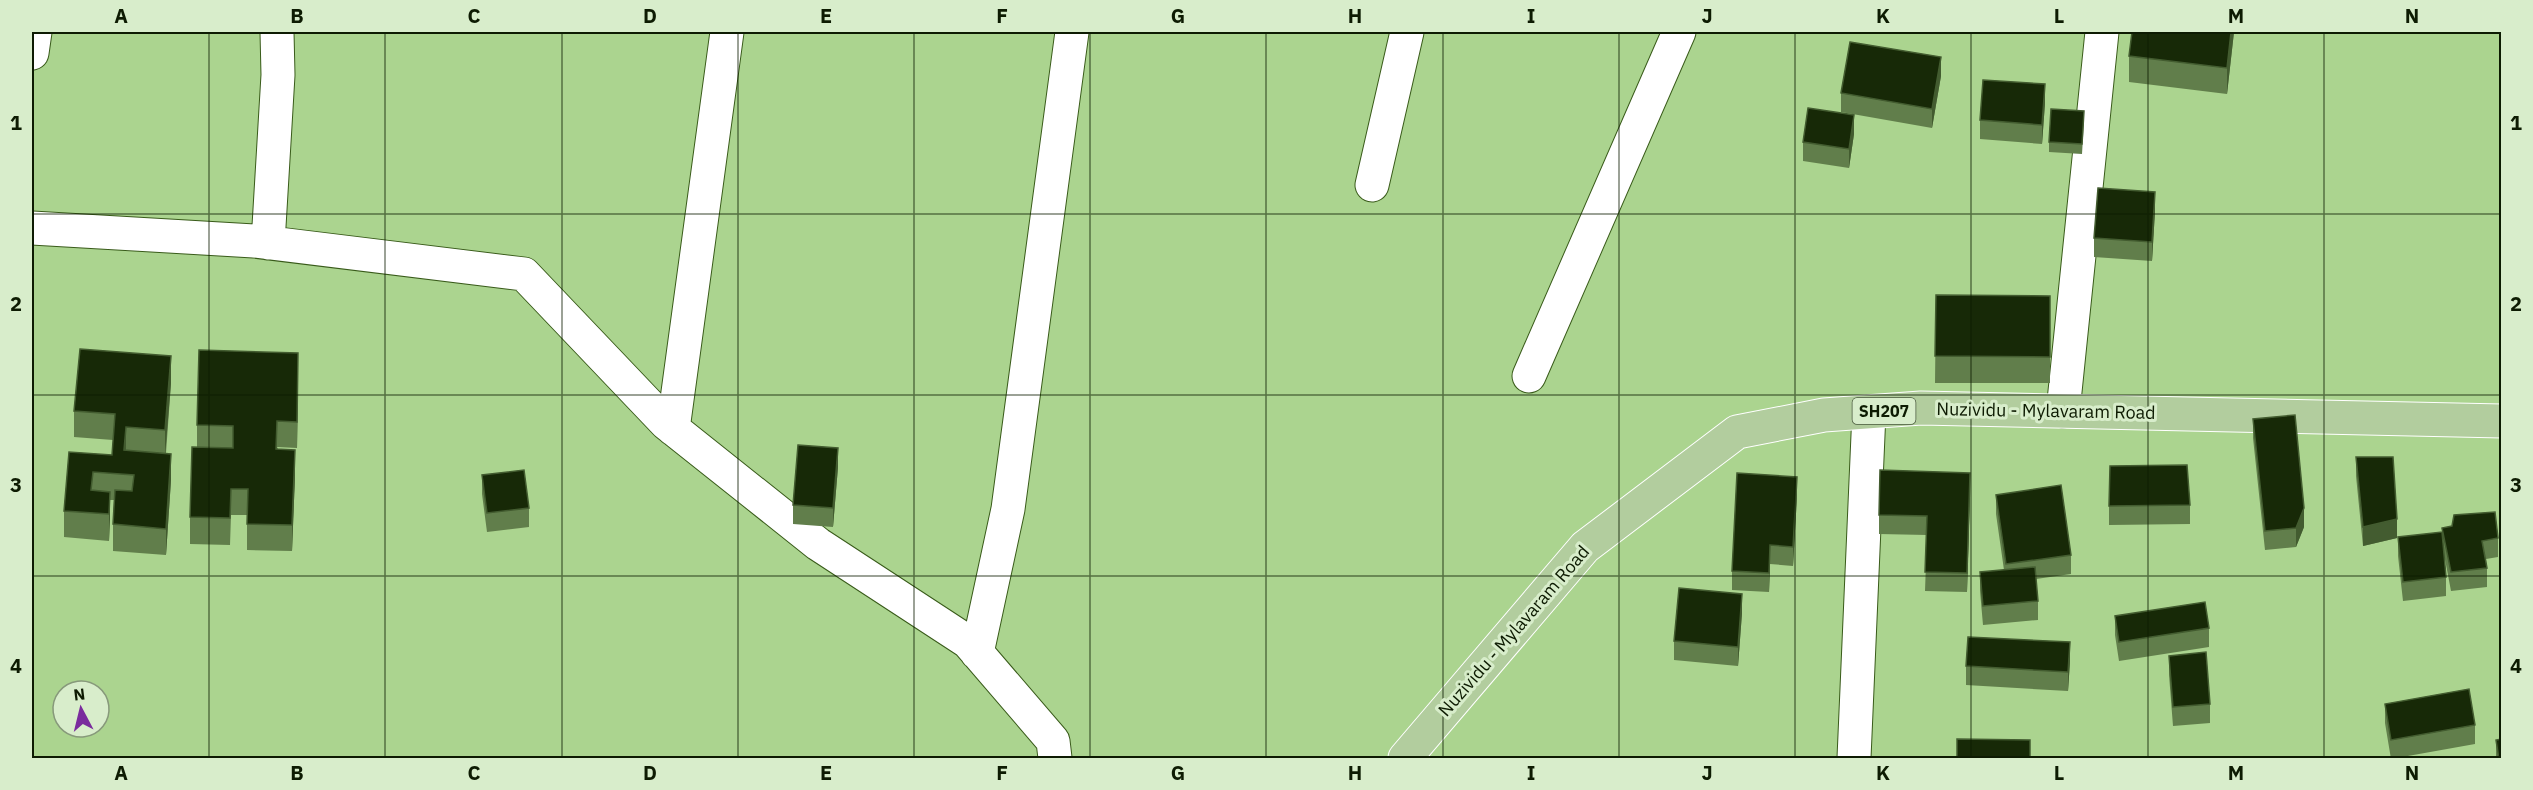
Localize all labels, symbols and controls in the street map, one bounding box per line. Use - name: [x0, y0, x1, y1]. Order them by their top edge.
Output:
- text: A: [114, 2, 128, 29]
- text: B: [290, 2, 304, 29]
- text: C: [467, 2, 481, 29]
- text: D: [643, 2, 657, 29]
- text: E: [820, 2, 832, 29]
- text: F: [996, 2, 1008, 29]
- text: G: [1171, 2, 1185, 29]
- text: H: [1348, 2, 1362, 29]
- text: I: [1527, 2, 1535, 29]
- text: J: [1701, 2, 1713, 29]
- text: K: [1876, 2, 1890, 29]
- text: L: [2054, 2, 2064, 29]
- text: M: [2228, 2, 2244, 29]
- text: N: [2405, 2, 2419, 29]
- text: 1: [10, 109, 22, 136]
- text: 1: [2510, 109, 2522, 136]
- text: 2: [10, 290, 22, 317]
- text: 2: [2510, 290, 2522, 317]
- street label: Nuzividu - Mylavaram Road: [1936, 397, 2156, 424]
- road number: SH207: [1852, 398, 1916, 424]
- text: 3: [10, 471, 22, 498]
- text: 3: [2510, 471, 2522, 498]
- street label: Nuzividu - Mylavaram Road: [1433, 540, 1594, 721]
- text: 4: [10, 652, 22, 679]
- text: 4: [2510, 652, 2522, 679]
- north arrow: [51, 679, 111, 739]
- text: N: [72, 683, 86, 705]
- text: A: [114, 759, 128, 786]
- text: B: [290, 759, 304, 786]
- text: C: [467, 759, 481, 786]
- text: D: [643, 759, 657, 786]
- text: E: [820, 759, 832, 786]
- text: F: [996, 759, 1008, 786]
- text: G: [1171, 759, 1185, 786]
- text: H: [1348, 759, 1362, 786]
- text: I: [1527, 759, 1535, 786]
- text: J: [1701, 759, 1713, 786]
- text: K: [1876, 759, 1890, 786]
- text: L: [2054, 759, 2064, 786]
- text: M: [2228, 759, 2244, 786]
- text: N: [2405, 759, 2419, 786]

